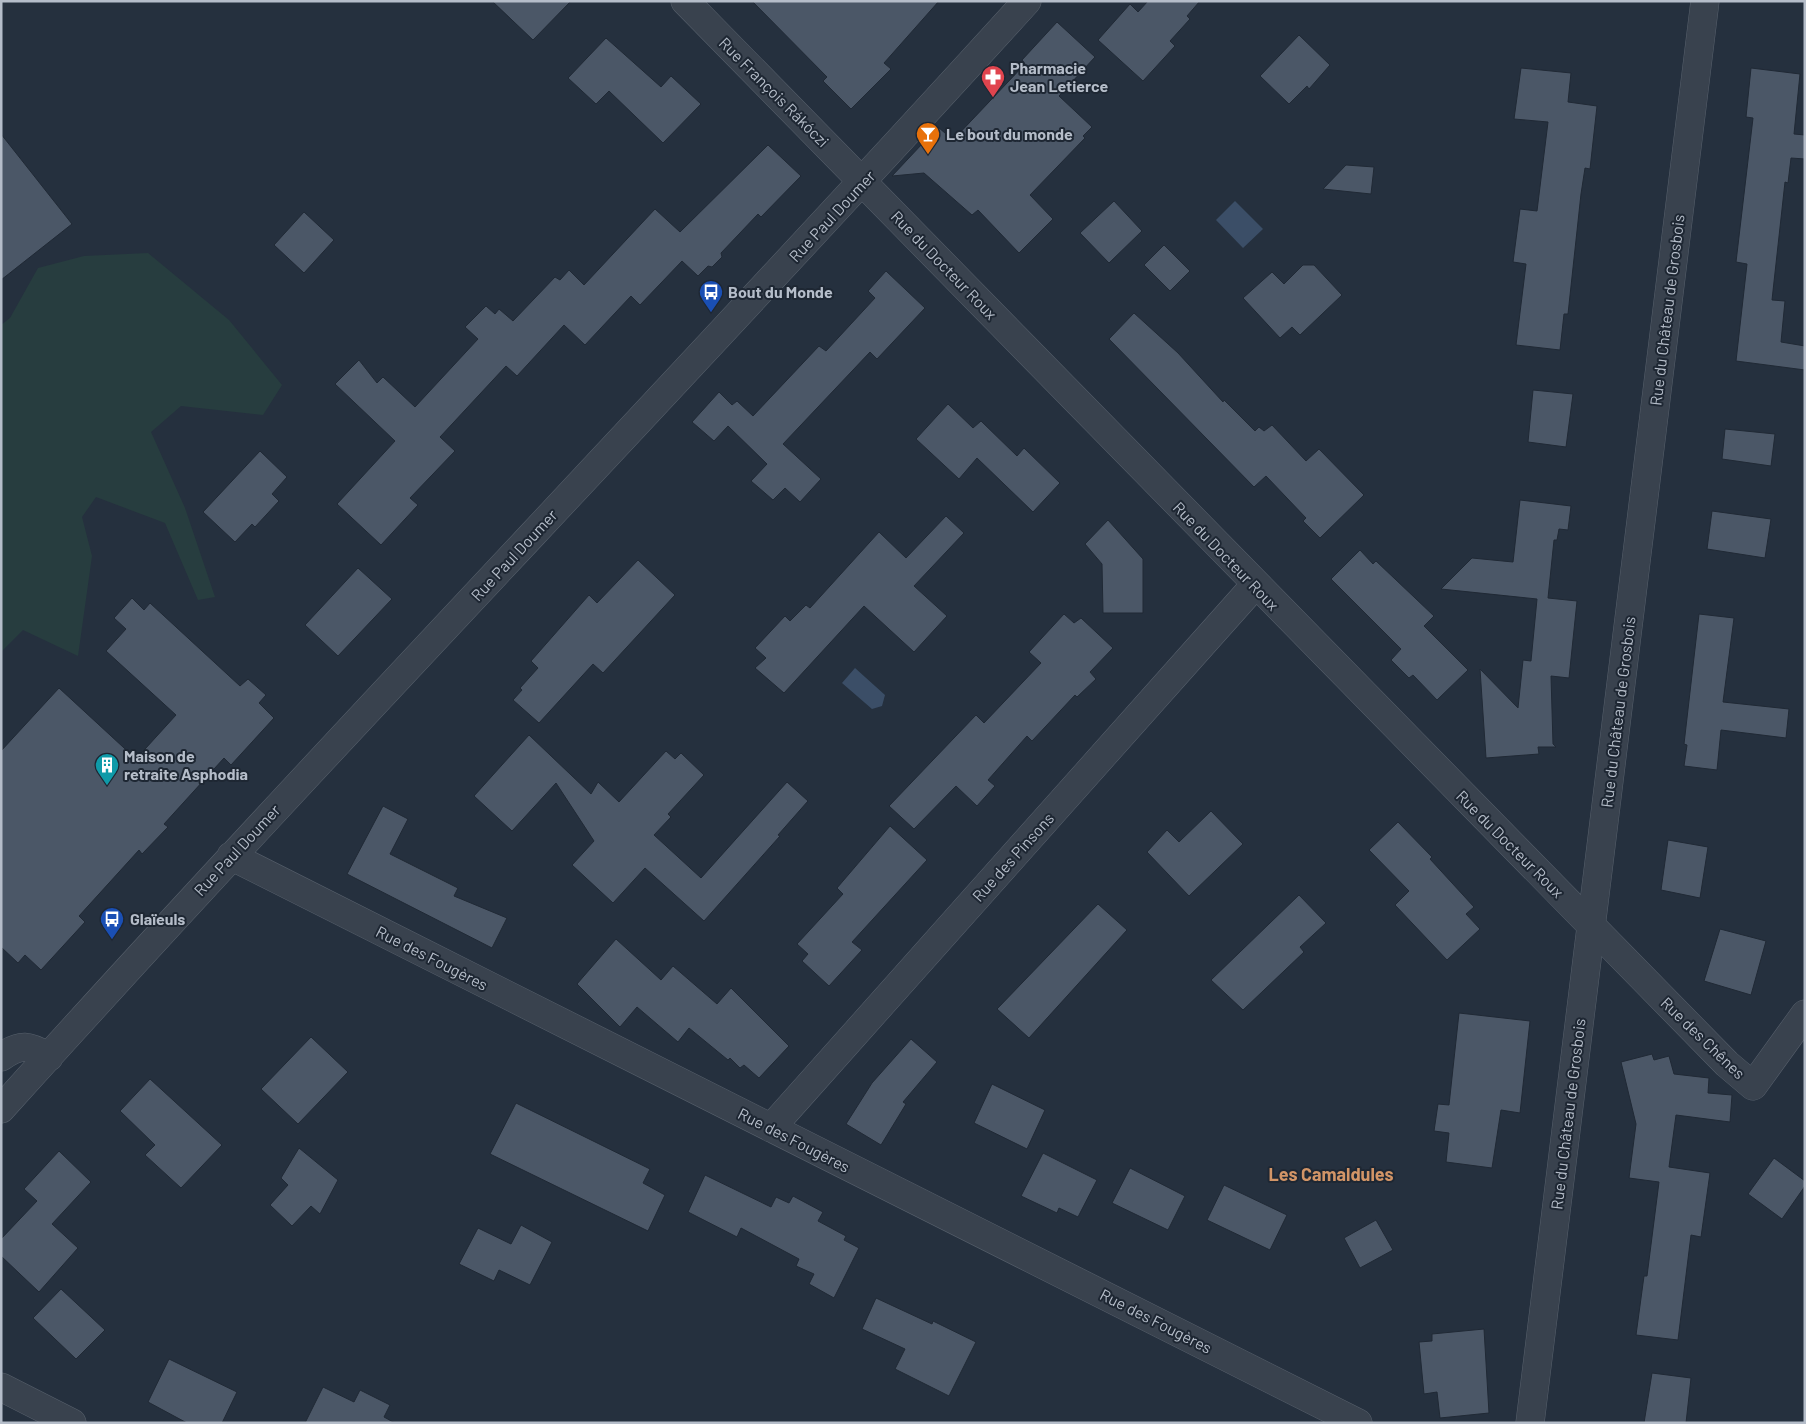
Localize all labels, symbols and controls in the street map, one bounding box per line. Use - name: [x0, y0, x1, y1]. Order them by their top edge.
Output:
- street label: Rue François Rákóczi: [716, 33, 833, 150]
- place label: Pharmacie Jean Letierce: [1010, 58, 1108, 95]
- pharmacy icon: Pharmacie Jean Letierce: [980, 64, 1006, 98]
- bar icon: Le bout du monde: [915, 121, 941, 155]
- place label: Le bout du monde: [946, 124, 1073, 143]
- street label: Rue Paul Doumer: [785, 166, 879, 265]
- street label: Rue du Docteur Roux: [888, 206, 1001, 323]
- street label: Rue du Château de Grosbois: [1645, 213, 1688, 407]
- bus stop icon: Bout du Monde: [698, 279, 724, 313]
- place label: Bout du Monde: [728, 282, 833, 301]
- street label: Rue du Docteur Roux: [1170, 497, 1283, 614]
- street label: Rue Paul Doumer: [467, 505, 561, 604]
- street label: Rue du Château de Grosbois: [1596, 615, 1639, 809]
- place label: Maison de retraite Asphodia: [124, 746, 248, 783]
- building icon: Maison de retraite Asphodia: [94, 752, 120, 786]
- street label: Rue du Docteur Roux: [1453, 786, 1568, 902]
- street label: Rue Paul Doumer: [190, 800, 284, 899]
- street label: Rue des Pinsons: [968, 808, 1058, 905]
- bus stop icon: Glaïeuls: [99, 906, 125, 940]
- place label: Glaïeuls: [130, 909, 185, 928]
- street label: Rue des Fougères: [373, 921, 491, 994]
- street label: Rue des Chênes: [1657, 993, 1749, 1082]
- street label: Rue du Château de Grosbois: [1546, 1017, 1589, 1211]
- street label: Rue des Fougères: [735, 1103, 853, 1176]
- district label: Les Camaldules: [1268, 1163, 1394, 1185]
- street label: Rue des Fougères: [1097, 1284, 1215, 1357]

